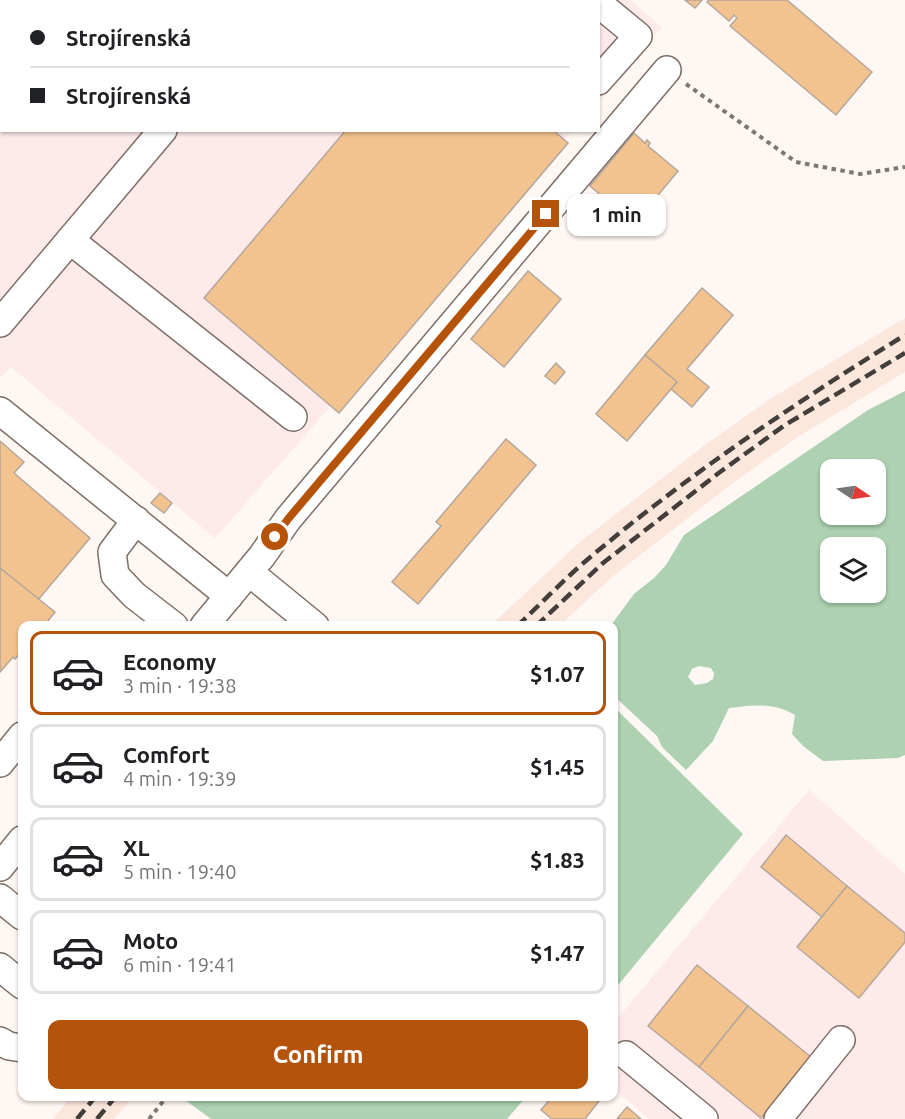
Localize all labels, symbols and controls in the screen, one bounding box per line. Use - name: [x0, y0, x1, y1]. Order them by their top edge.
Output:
- text: Strojírenská: [66, 25, 191, 50]
- text: Strojírenská: [66, 83, 191, 108]
- callout: 1 min: [567, 193, 666, 235]
- route end: [532, 200, 559, 227]
- text: 1 min: [591, 203, 642, 226]
- north arrow: [820, 459, 886, 525]
- map controls: [820, 459, 886, 603]
- route start: [261, 523, 288, 550]
- button: layers: [820, 537, 886, 603]
- icon: car: [51, 646, 105, 700]
- text: Economy: [123, 649, 216, 674]
- text: $1.07: [530, 661, 585, 686]
- text: 3 min · 19:38: [123, 674, 237, 697]
- icon: car: [51, 739, 105, 793]
- text: Comfort: [123, 742, 210, 767]
- text: $1.45: [530, 754, 585, 779]
- text: 4 min · 19:39: [123, 767, 237, 790]
- icon: car: [51, 832, 105, 886]
- text: XL: [123, 835, 150, 860]
- text: $1.83: [530, 847, 585, 872]
- text: 5 min · 19:40: [123, 860, 237, 883]
- icon: car: [51, 925, 105, 979]
- text: Moto: [123, 928, 178, 953]
- text: $1.47: [530, 940, 585, 965]
- text: 6 min · 19:41: [123, 953, 237, 976]
- button: Confirm: [48, 1020, 588, 1089]

